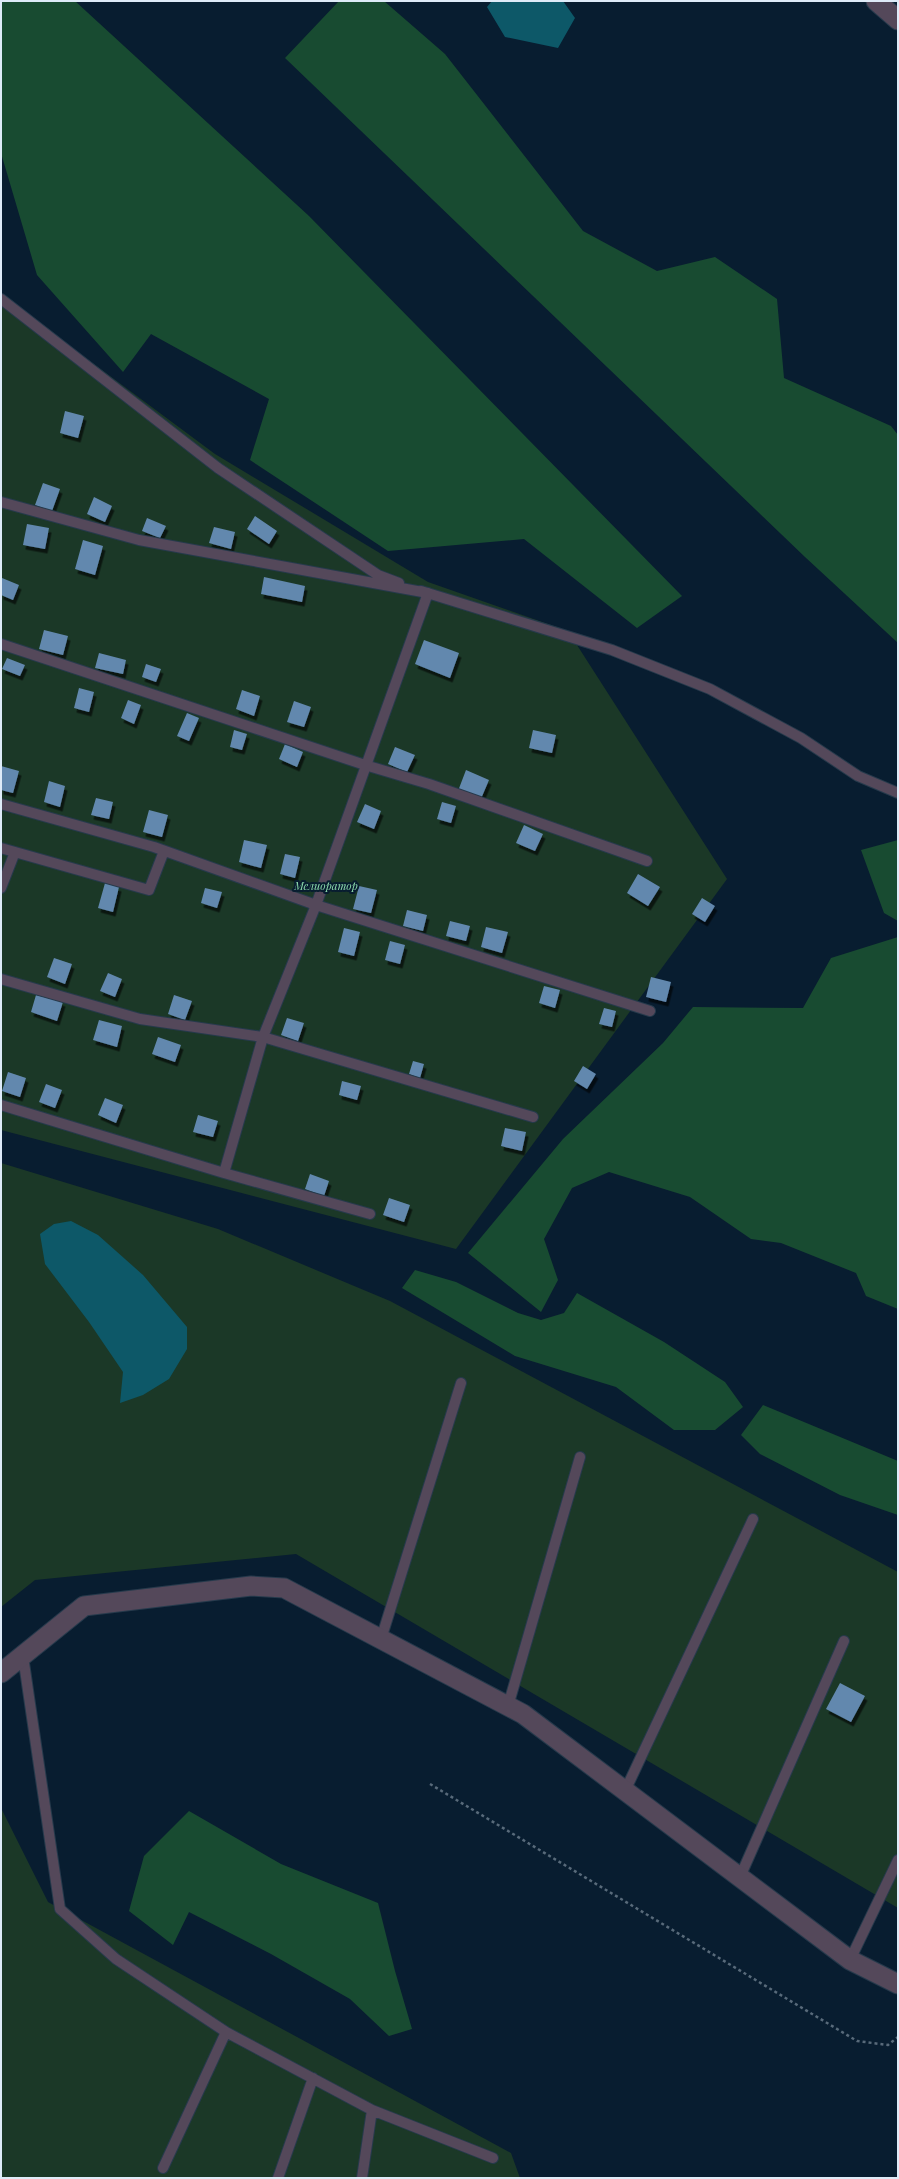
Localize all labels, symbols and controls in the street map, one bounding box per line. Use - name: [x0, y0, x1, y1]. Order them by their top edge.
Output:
- park label: Мелиоратор: [293, 878, 358, 893]

